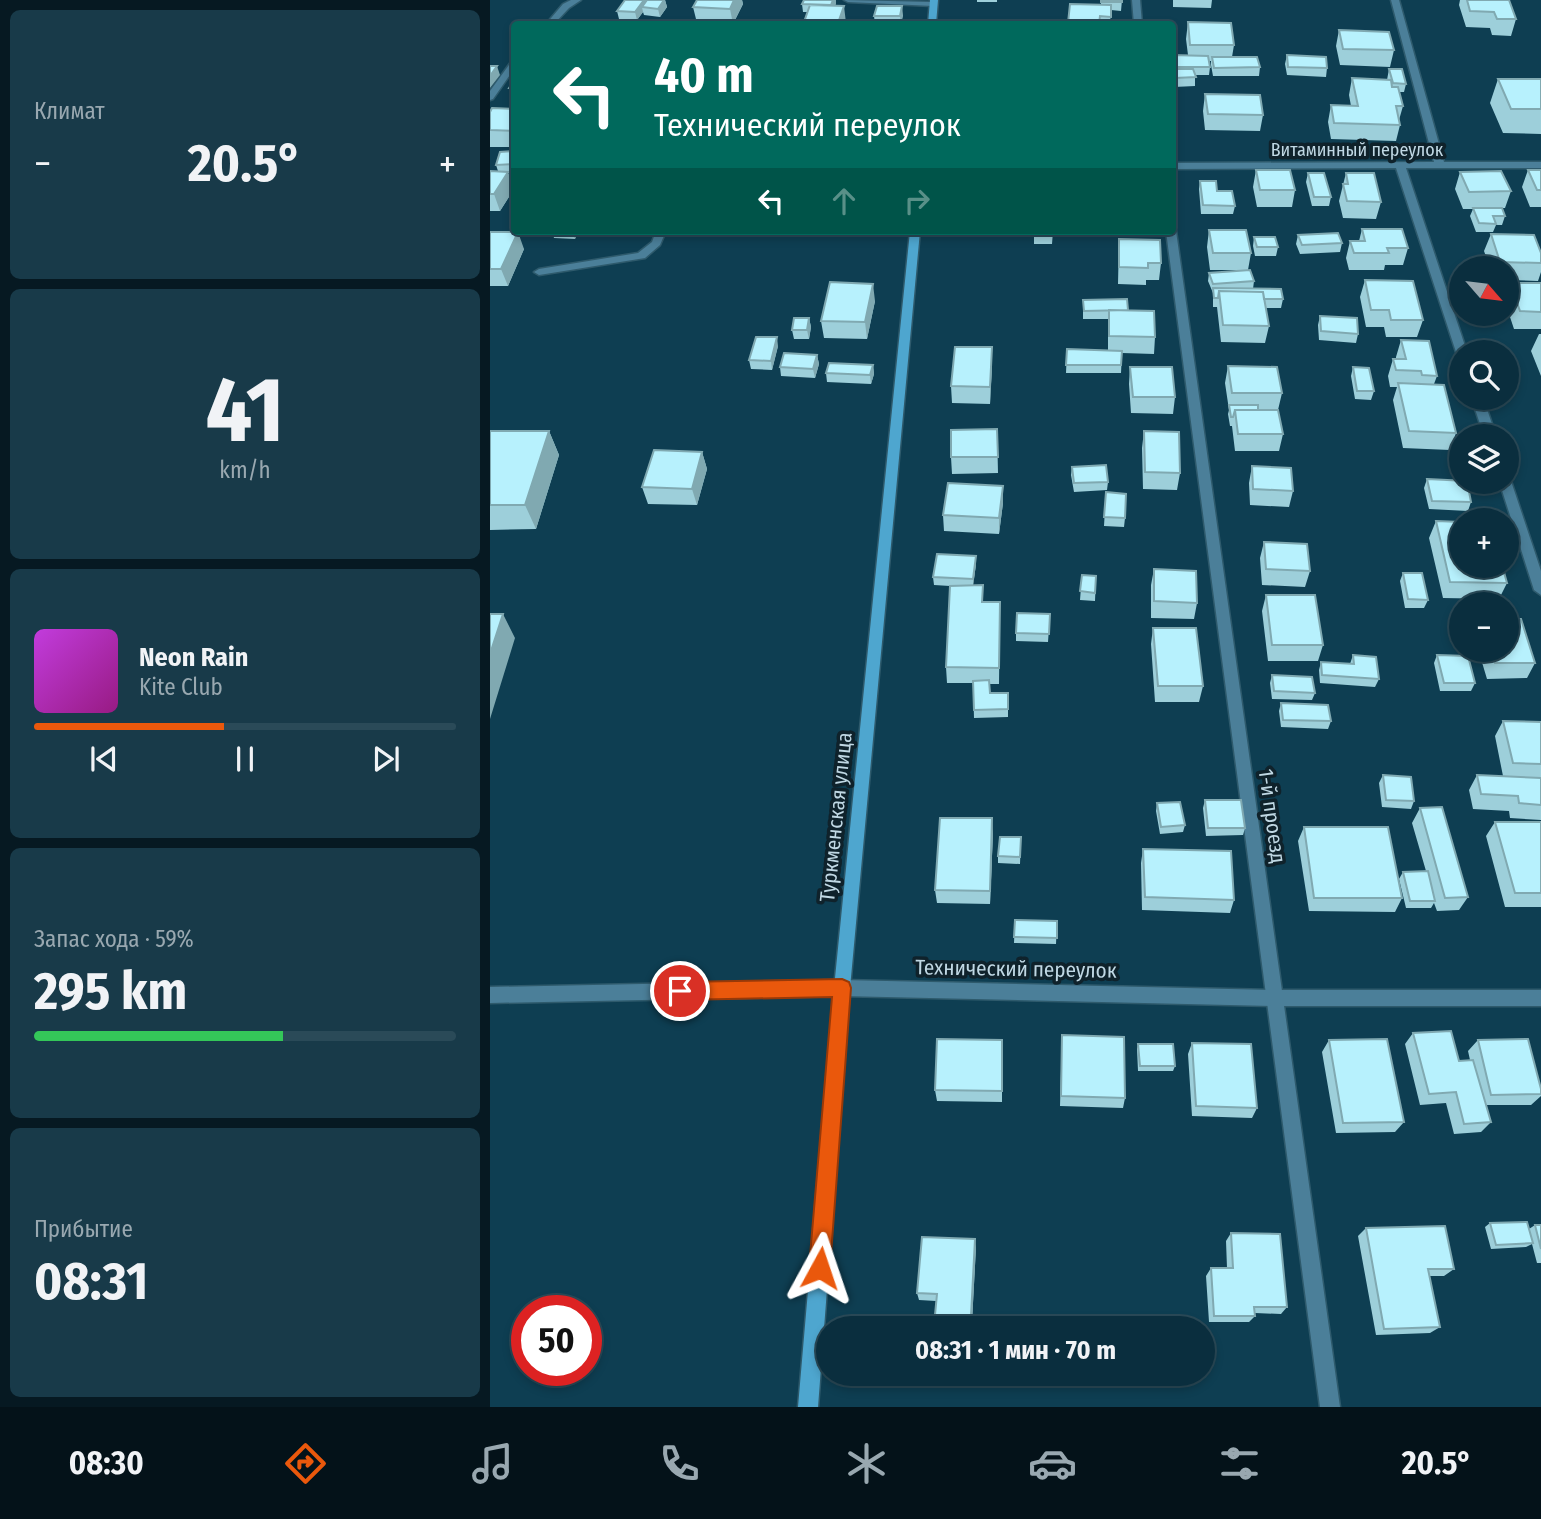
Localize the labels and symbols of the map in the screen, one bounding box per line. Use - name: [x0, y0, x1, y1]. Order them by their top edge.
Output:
- street label: Витаминный переулок: [1271, 139, 1444, 161]
- north arrow: [1449, 256, 1519, 326]
- street label: Туркменская улица: [814, 731, 858, 903]
- street label: 1-й проезд: [1253, 767, 1291, 865]
- street label: Технический переулок: [915, 954, 1117, 984]
- pin: [650, 961, 710, 1021]
- position arrow: [783, 1231, 857, 1305]
- speed limit sign: 50: [511, 1295, 602, 1386]

